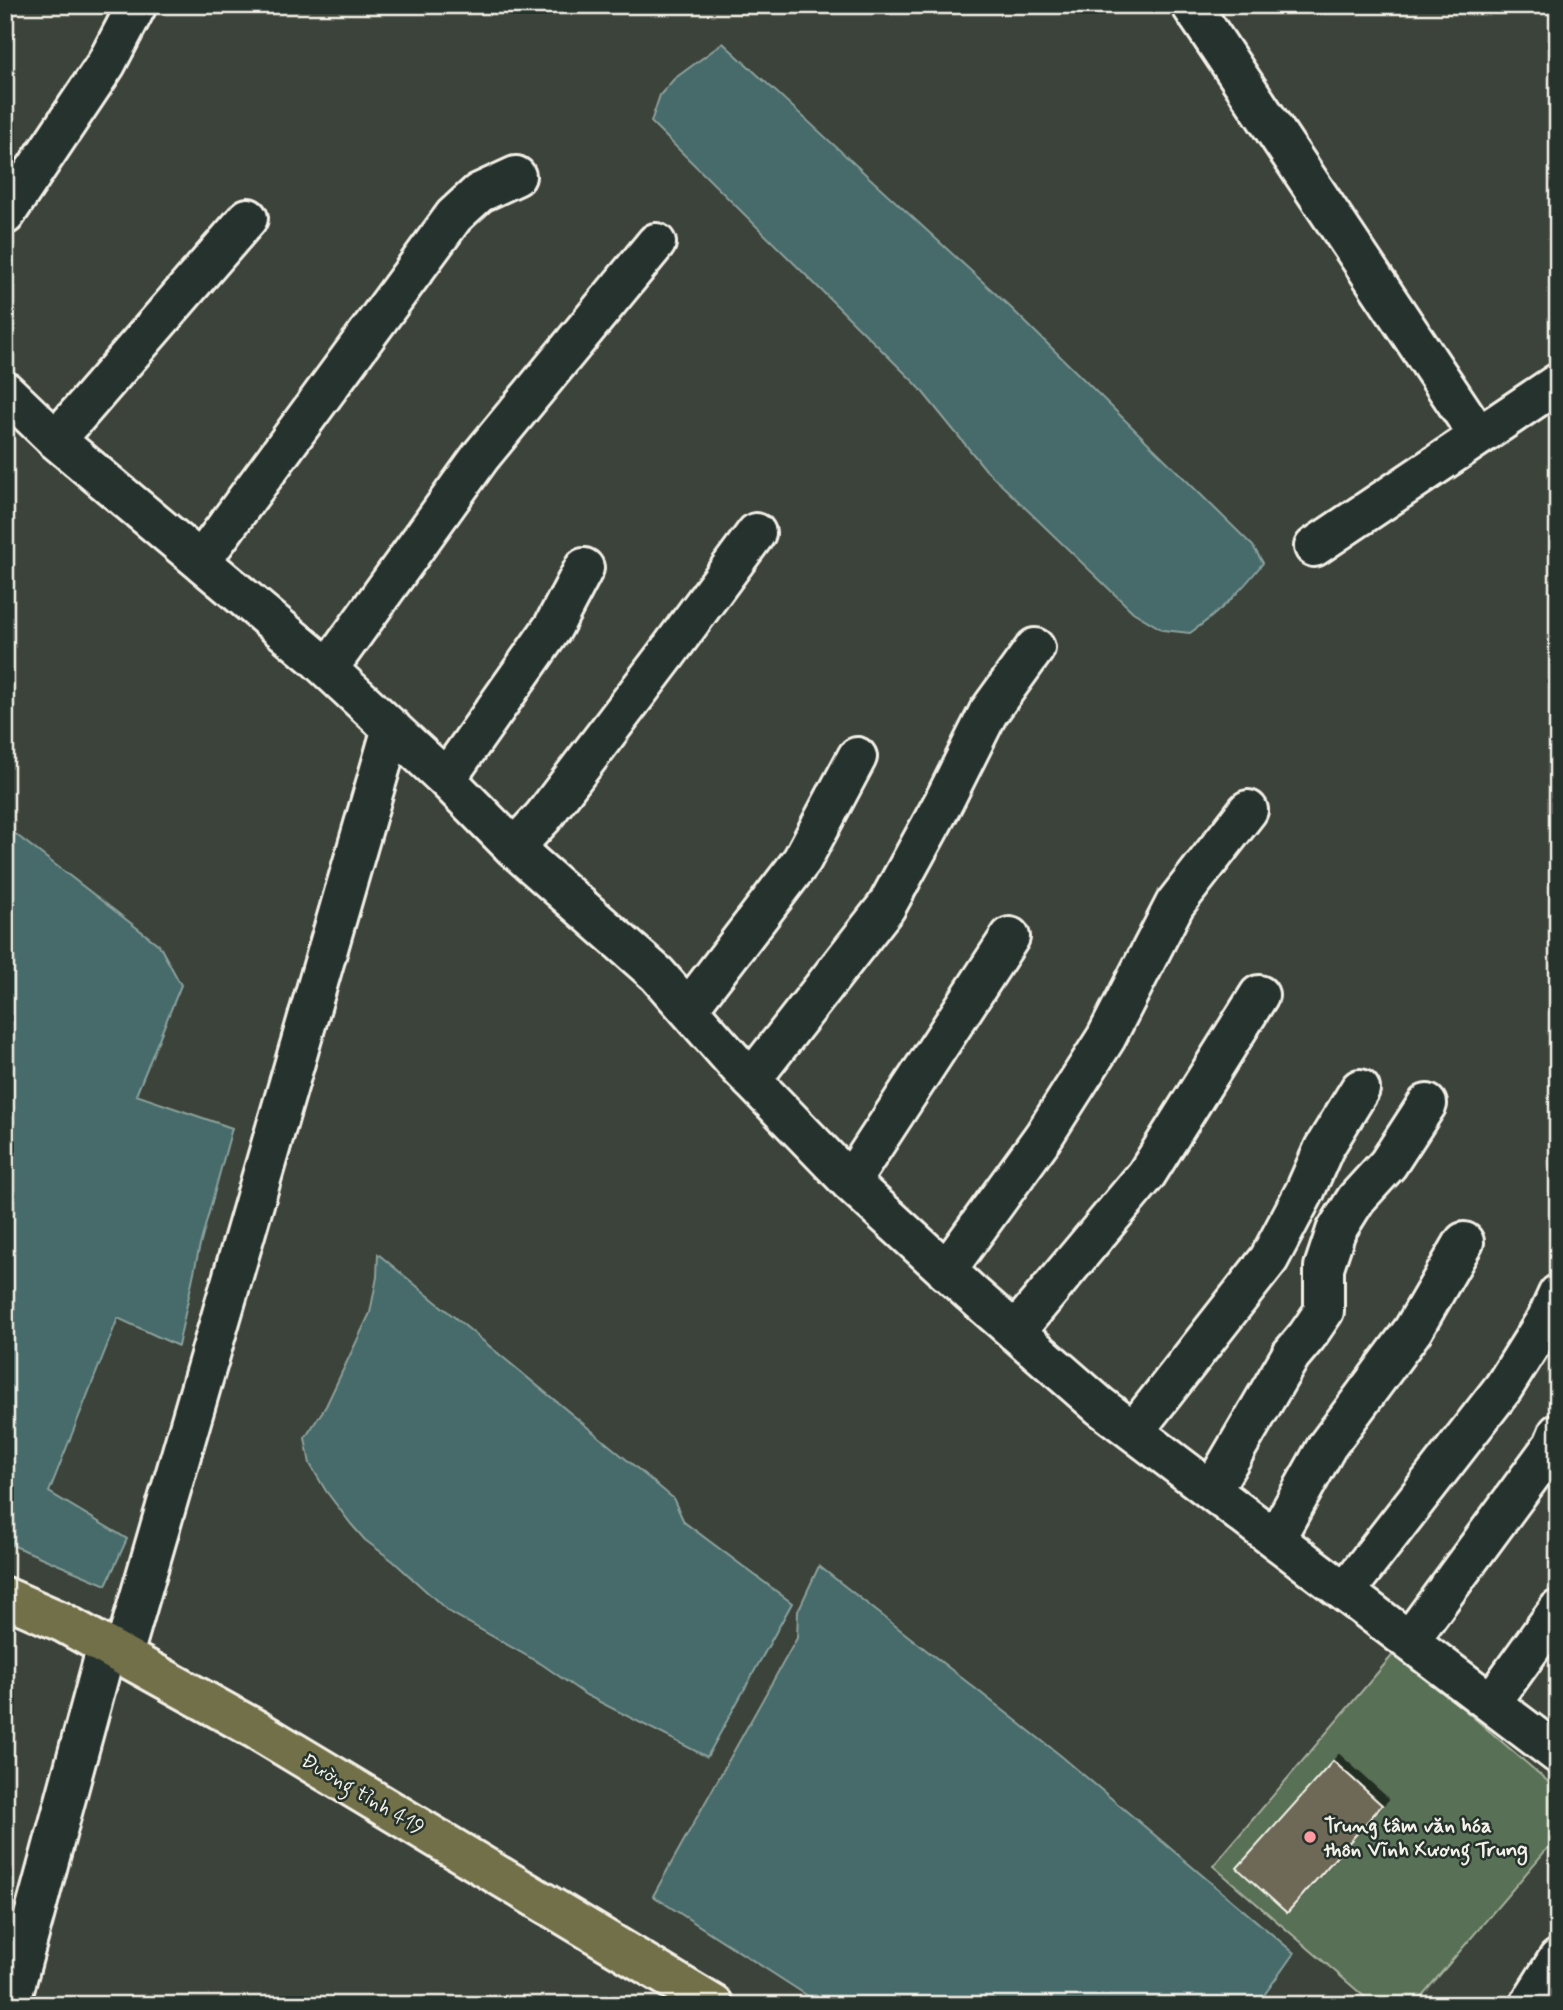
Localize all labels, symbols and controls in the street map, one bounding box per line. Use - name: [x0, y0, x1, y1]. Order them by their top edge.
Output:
- street label: Đường tỉnh 419: [295, 1747, 429, 1844]
- place label: Trung tâm văn hóa thôn Vĩnh Xương Trung: [1323, 1812, 1528, 1866]
- marker: Trung tâm văn hóa thôn Vĩnh Xương Trung: [1302, 1829, 1318, 1845]

